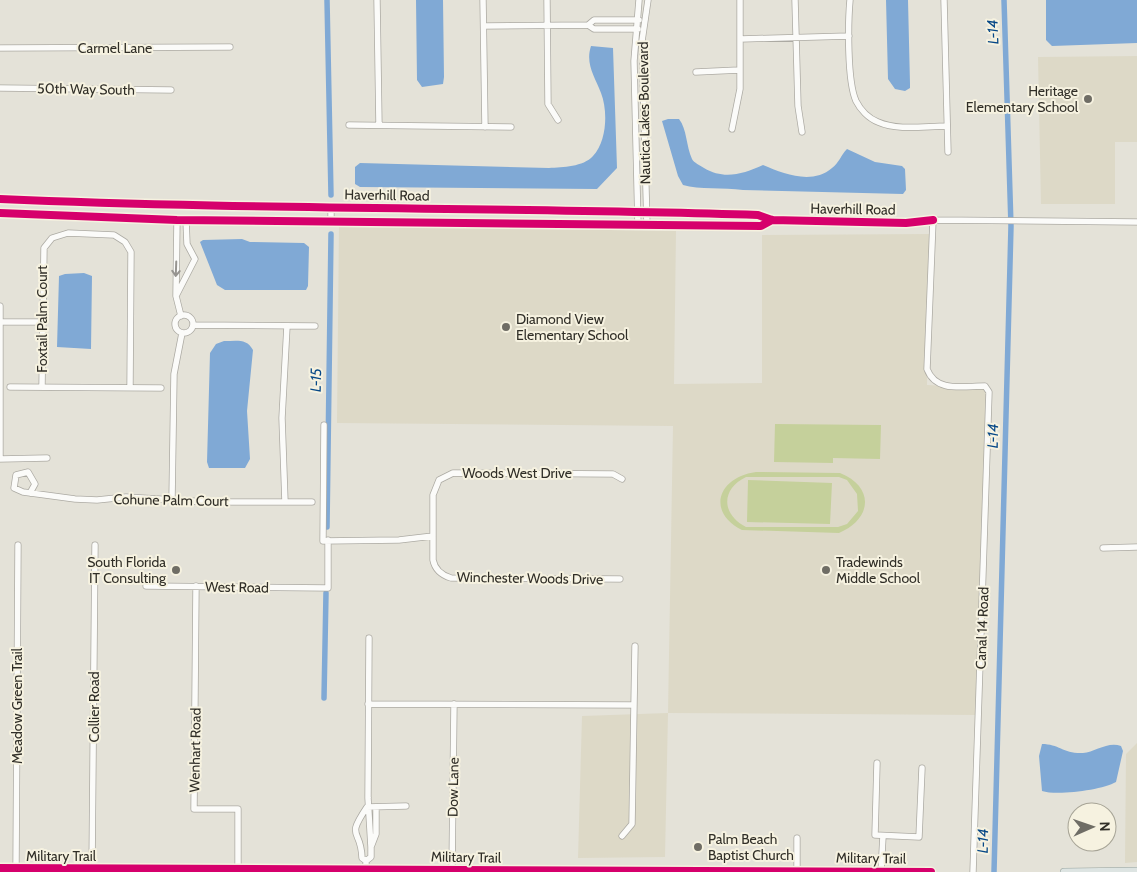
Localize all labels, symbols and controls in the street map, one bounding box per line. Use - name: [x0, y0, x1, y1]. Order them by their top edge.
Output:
- water label: L-14: [984, 19, 1002, 45]
- street label: Carmel Lane: [78, 39, 152, 57]
- street label: Nautica Lakes Boulevard: [634, 41, 654, 185]
- street label: 50th Way South: [37, 79, 135, 99]
- place label: Heritage Elementary School: [966, 82, 1079, 116]
- marker: Heritage Elementary School: [1082, 93, 1094, 105]
- street label: Haverhill Road: [344, 185, 430, 205]
- street label: Haverhill Road: [810, 199, 896, 219]
- one-way arrow: [171, 261, 180, 277]
- street label: Foxtail Palm Court: [33, 265, 51, 373]
- place label: Diamond View Elementary School: [516, 310, 629, 344]
- marker: Diamond View Elementary School: [500, 321, 512, 333]
- water label: L-15: [307, 367, 325, 392]
- water label: L-14: [984, 423, 1002, 449]
- street label: Woods West Drive: [462, 464, 572, 482]
- street label: Cohune Palm Court: [113, 490, 229, 510]
- place label: South Florida IT Consulting: [87, 553, 167, 587]
- place label: Tradewinds Middle School: [836, 553, 921, 587]
- marker: South Florida IT Consulting: [170, 564, 182, 576]
- marker: Tradewinds Middle School: [820, 564, 832, 576]
- street label: Winchester Woods Drive: [457, 568, 603, 588]
- street label: West Road: [205, 577, 269, 597]
- street label: Canal 14 Road: [972, 586, 992, 670]
- street label: Meadow Green Trail: [8, 647, 26, 764]
- street label: Collier Road: [85, 672, 103, 742]
- street label: Wenhart Road: [185, 708, 205, 792]
- street label: Dow Lane: [443, 757, 463, 817]
- north arrow: [1067, 802, 1117, 852]
- text: N: [1096, 821, 1114, 832]
- water label: L-14: [974, 828, 992, 854]
- place label: Palm Beach Baptist Church: [708, 830, 794, 864]
- marker: Palm Beach Baptist Church: [692, 841, 704, 853]
- street label: Military Trail: [26, 847, 97, 865]
- street label: Military Trail: [431, 847, 502, 867]
- street label: Military Trail: [836, 848, 907, 868]

